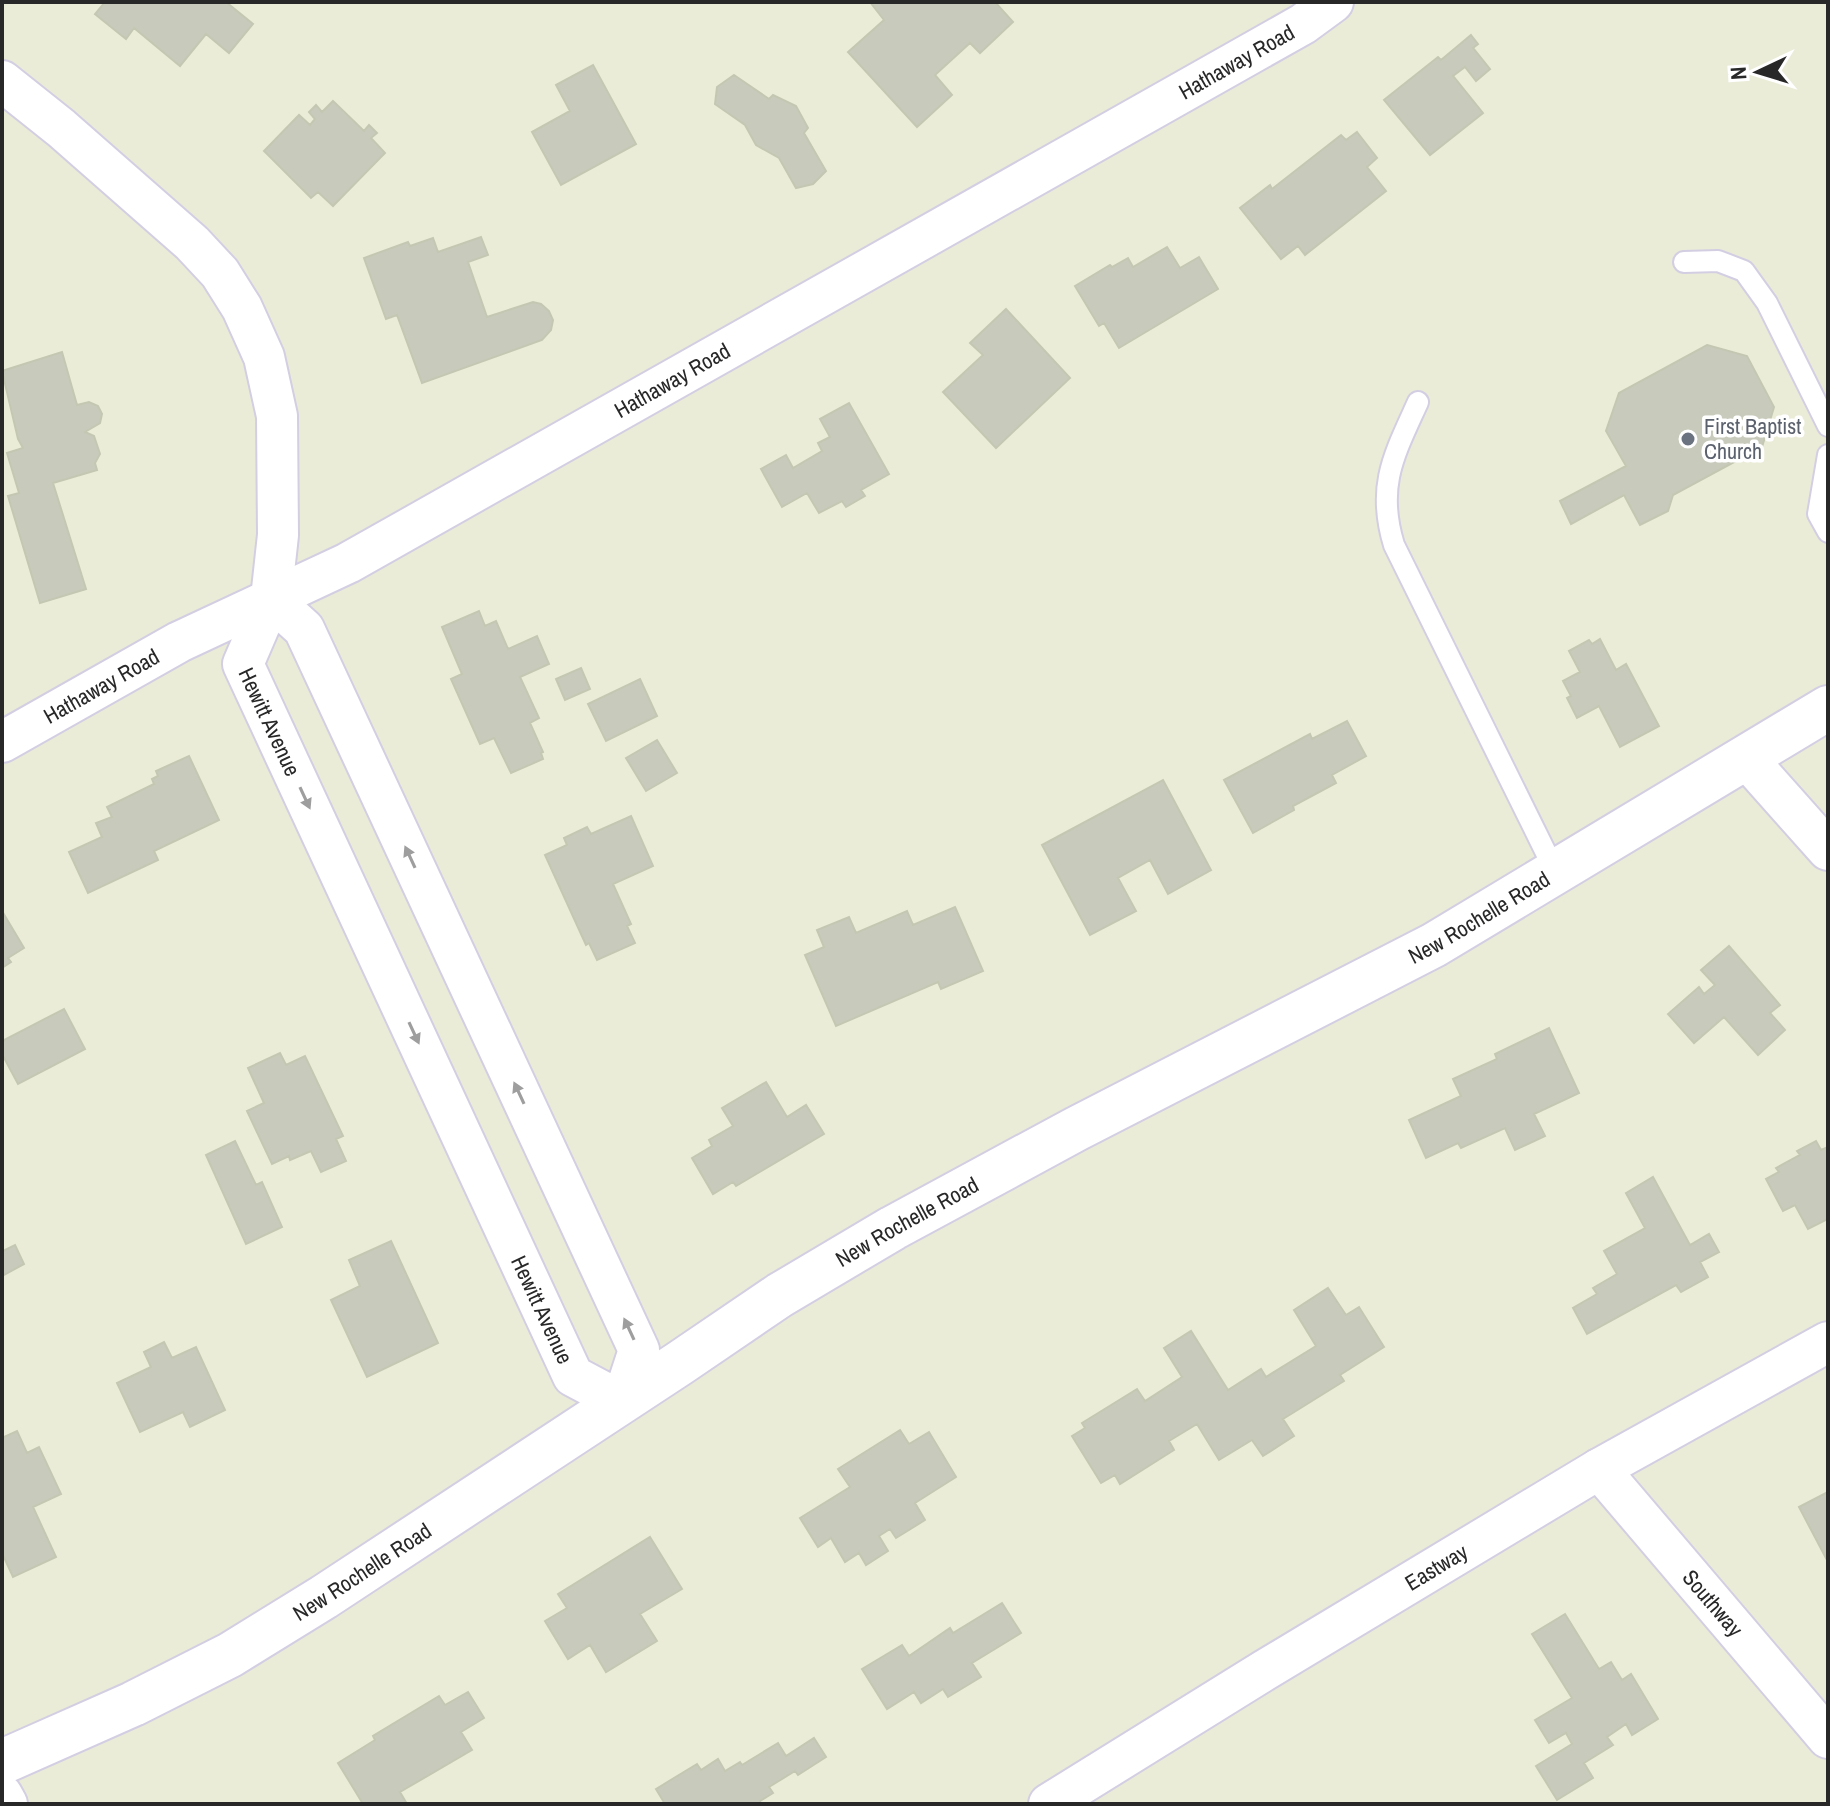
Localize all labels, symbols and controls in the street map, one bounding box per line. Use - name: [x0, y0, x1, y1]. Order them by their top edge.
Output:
- street label: Hathaway Road: [1173, 17, 1300, 106]
- north arrow: [1718, 32, 1798, 112]
- text: N: [1723, 66, 1753, 81]
- street label: Hathaway Road: [609, 335, 735, 425]
- place label: First Baptist Church: [1704, 411, 1801, 466]
- marker: First Baptist Church: [1679, 430, 1697, 448]
- street label: Hathaway Road: [38, 641, 165, 731]
- street label: Hewitt Avenue: [232, 663, 308, 781]
- one-way arrow: [298, 786, 312, 809]
- one-way arrow: [403, 845, 417, 869]
- street label: New Rochelle Road: [1403, 864, 1555, 971]
- one-way arrow: [407, 1022, 421, 1045]
- one-way arrow: [512, 1081, 526, 1105]
- street label: New Rochelle Road: [830, 1170, 984, 1274]
- street label: Hewitt Avenue: [504, 1251, 580, 1369]
- one-way arrow: [622, 1317, 636, 1340]
- street label: New Rochelle Road: [287, 1516, 437, 1628]
- street label: Eastway: [1399, 1537, 1473, 1597]
- street label: Southway: [1676, 1563, 1750, 1643]

